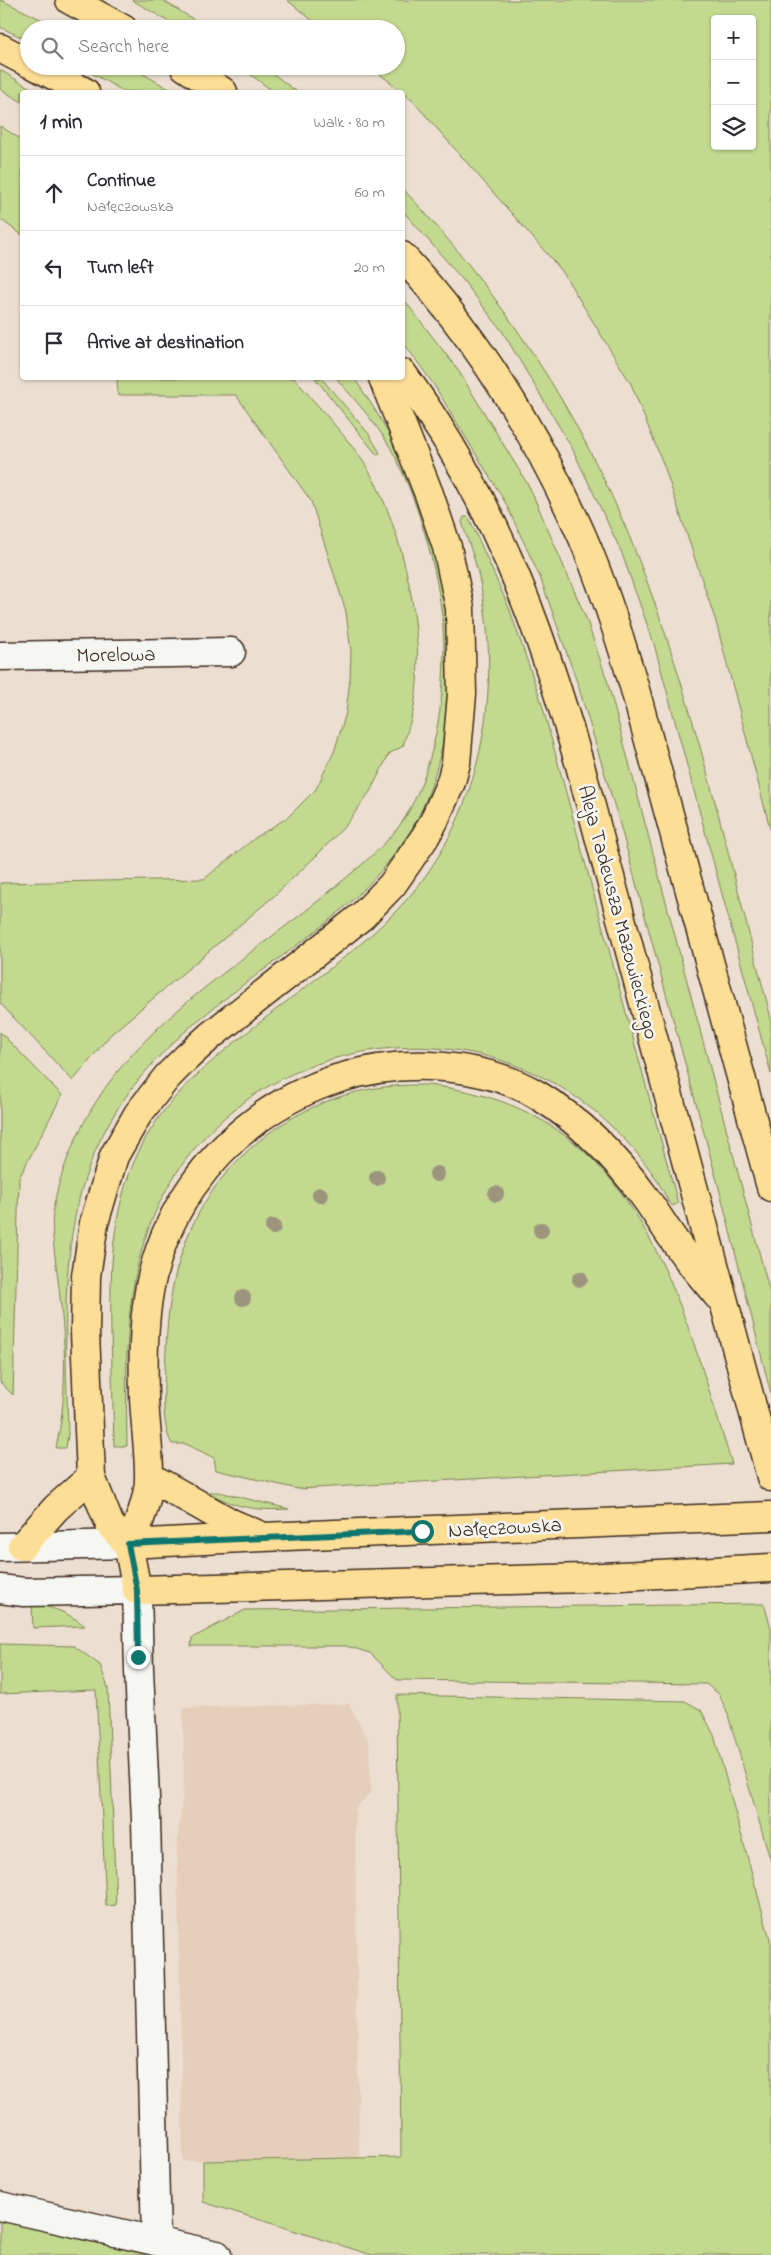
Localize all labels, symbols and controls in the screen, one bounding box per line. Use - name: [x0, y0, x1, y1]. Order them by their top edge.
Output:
- map controls: [711, 15, 756, 150]
- button: +: [711, 15, 756, 60]
- search box: [20, 20, 405, 75]
- icon: search: [38, 34, 66, 62]
- text: Search here: [78, 34, 169, 61]
- button: −: [711, 60, 756, 105]
- button: layers: [711, 105, 756, 150]
- text: 1 min: [40, 108, 82, 138]
- text: Walk · 80 m: [314, 111, 385, 135]
- text: Continue: [87, 168, 155, 195]
- icon: ahead: [40, 179, 68, 207]
- text: 60 m: [355, 181, 385, 205]
- text: Nałęczowska: [87, 195, 174, 219]
- icon: left: [40, 254, 68, 282]
- text: Turn left: [87, 255, 154, 282]
- text: 20 m: [354, 256, 385, 280]
- icon: arrive: [40, 329, 68, 357]
- text: Arrive at destination: [87, 330, 244, 357]
- street label: Morelowa: [76, 640, 156, 672]
- street label: Aleja Tadeusza Mazowieckiego: [567, 782, 665, 1044]
- street label: Nałęczowska: [448, 1511, 563, 1547]
- route start: [411, 1520, 434, 1543]
- route end: [127, 1646, 150, 1669]

